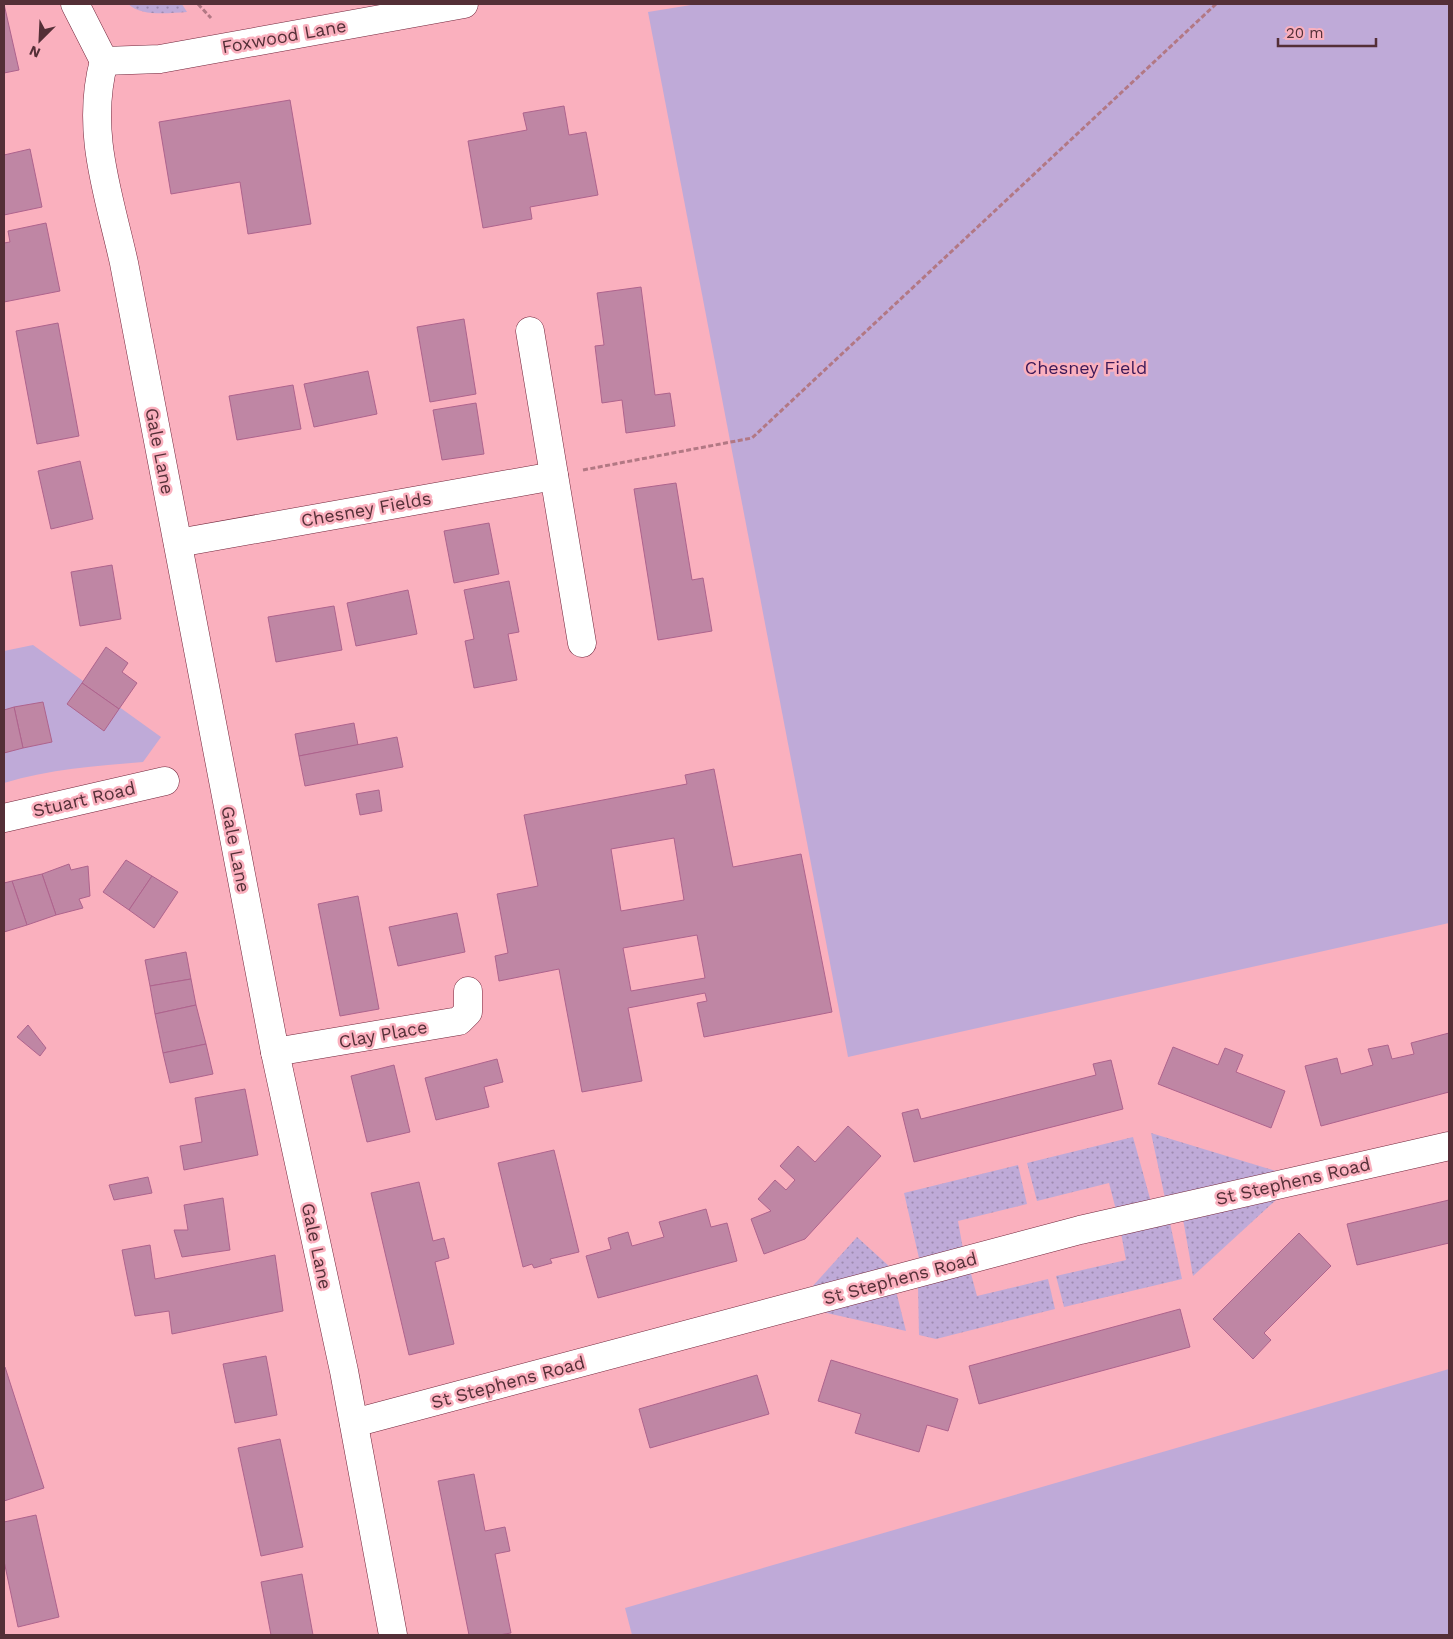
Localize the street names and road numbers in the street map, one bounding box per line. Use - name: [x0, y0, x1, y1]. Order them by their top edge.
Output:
- street label: Foxwood Lane: [220, 15, 348, 57]
- street label: Gale Lane: [141, 406, 179, 496]
- street label: Chesney Fields: [299, 487, 433, 531]
- street label: Stuart Road: [31, 777, 137, 821]
- street label: Gale Lane: [217, 804, 255, 894]
- street label: Clay Place: [337, 1016, 429, 1052]
- street label: St Stephens Road: [1214, 1153, 1372, 1209]
- street label: Gale Lane: [298, 1201, 336, 1291]
- street label: St Stephens Road: [821, 1247, 979, 1309]
- street label: St Stephens Road: [429, 1351, 587, 1413]

